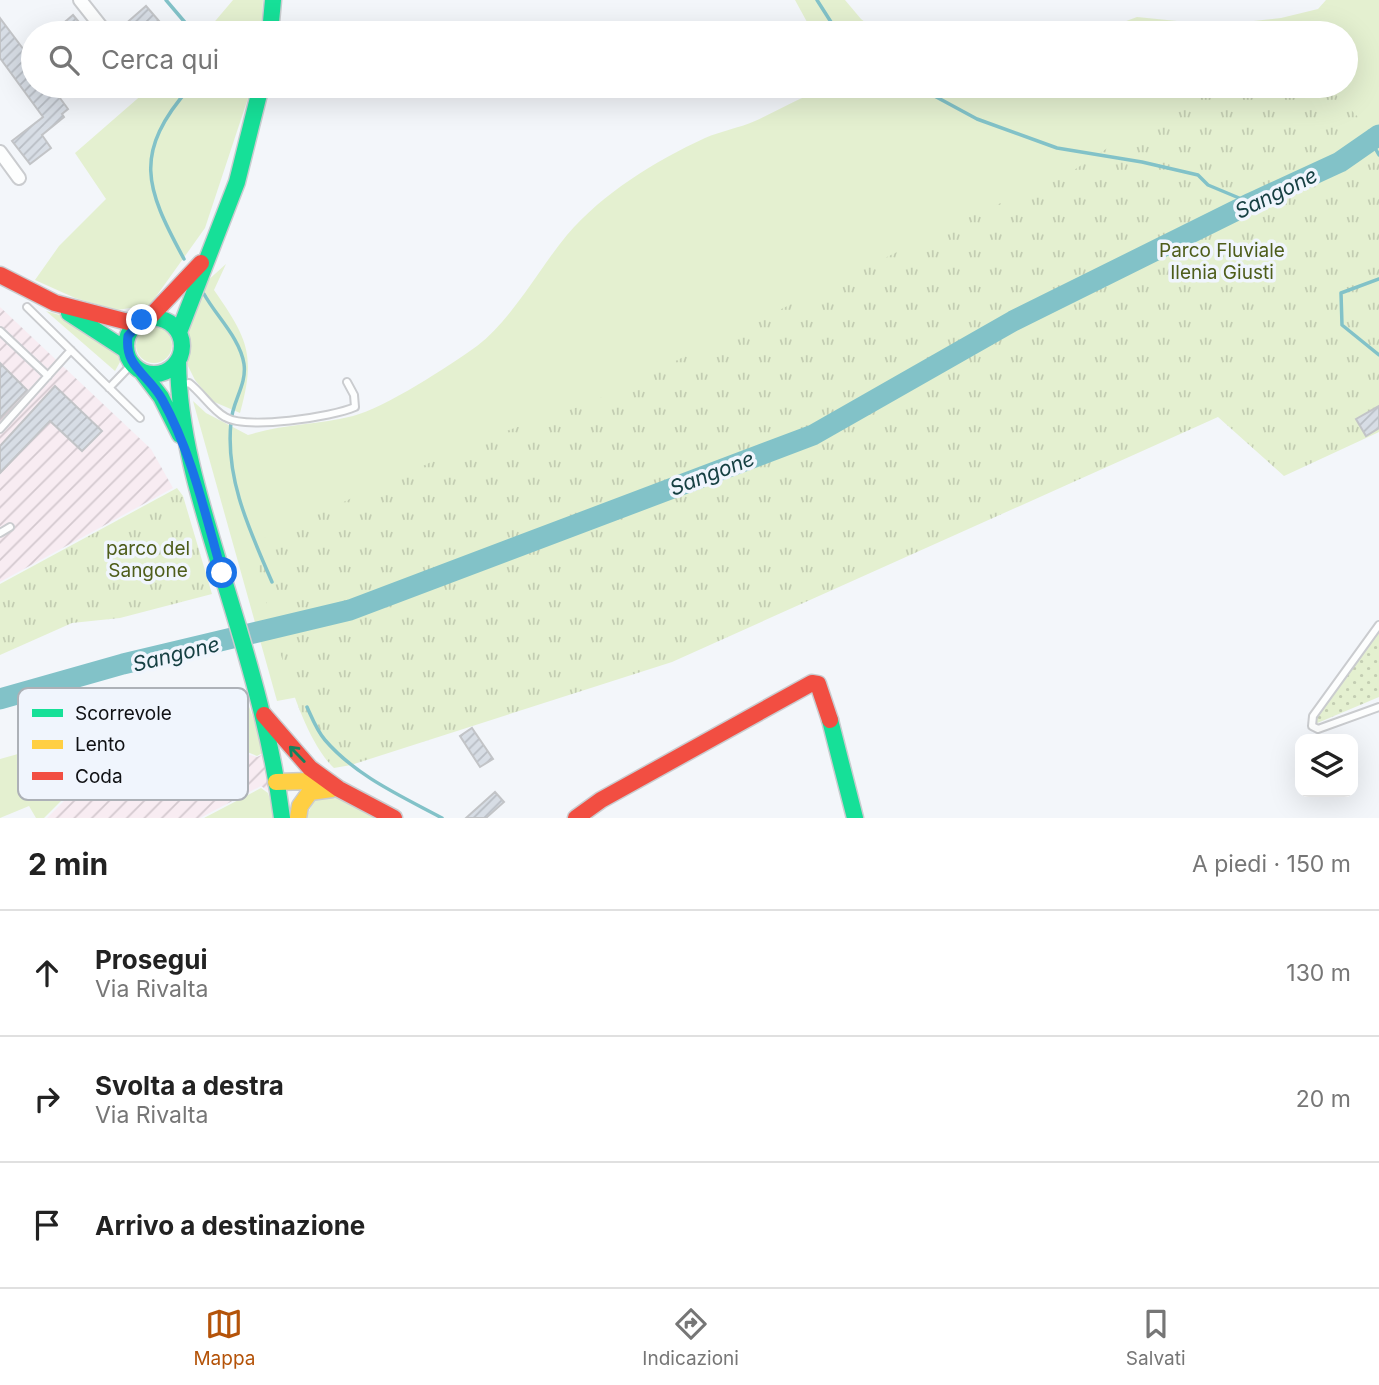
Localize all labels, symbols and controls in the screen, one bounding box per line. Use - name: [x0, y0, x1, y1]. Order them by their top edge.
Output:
- search box: [21, 21, 1358, 98]
- icon: search: [45, 41, 83, 79]
- text: Cerca qui: [101, 44, 219, 75]
- water label: Sangone: [1231, 162, 1321, 224]
- park label: Parco Fluviale Ilenia Giusti: [1159, 239, 1285, 284]
- route end: [126, 304, 157, 335]
- water label: Sangone: [666, 445, 758, 501]
- park label: parco del Sangone: [106, 537, 190, 582]
- route start: [206, 557, 237, 588]
- water label: Sangone: [130, 631, 222, 677]
- legend: [18, 688, 248, 800]
- text: Scorrevole: [75, 702, 172, 725]
- text: Lento: [75, 733, 125, 756]
- map controls: [1295, 734, 1358, 797]
- button: layers: [1295, 734, 1358, 797]
- one-way arrow: [288, 746, 305, 763]
- text: Coda: [75, 765, 123, 788]
- text: 2 min: [28, 846, 108, 882]
- text: A piedi · 150 m: [1192, 850, 1351, 878]
- text: Prosegui: [95, 944, 207, 975]
- icon: ahead: [28, 954, 66, 992]
- text: 130 m: [1286, 959, 1351, 987]
- text: Via Rivalta: [95, 975, 208, 1003]
- text: Svolta a destra: [95, 1070, 284, 1101]
- icon: right: [28, 1080, 66, 1118]
- text: 20 m: [1296, 1085, 1351, 1113]
- text: Via Rivalta: [95, 1101, 208, 1129]
- icon: arrive: [28, 1206, 66, 1244]
- text: Arrivo a destinazione: [95, 1210, 365, 1241]
- tab: Mappa: [193, 1305, 255, 1370]
- tab: Indicazioni: [642, 1305, 739, 1370]
- tab: Salvati: [1126, 1305, 1186, 1370]

